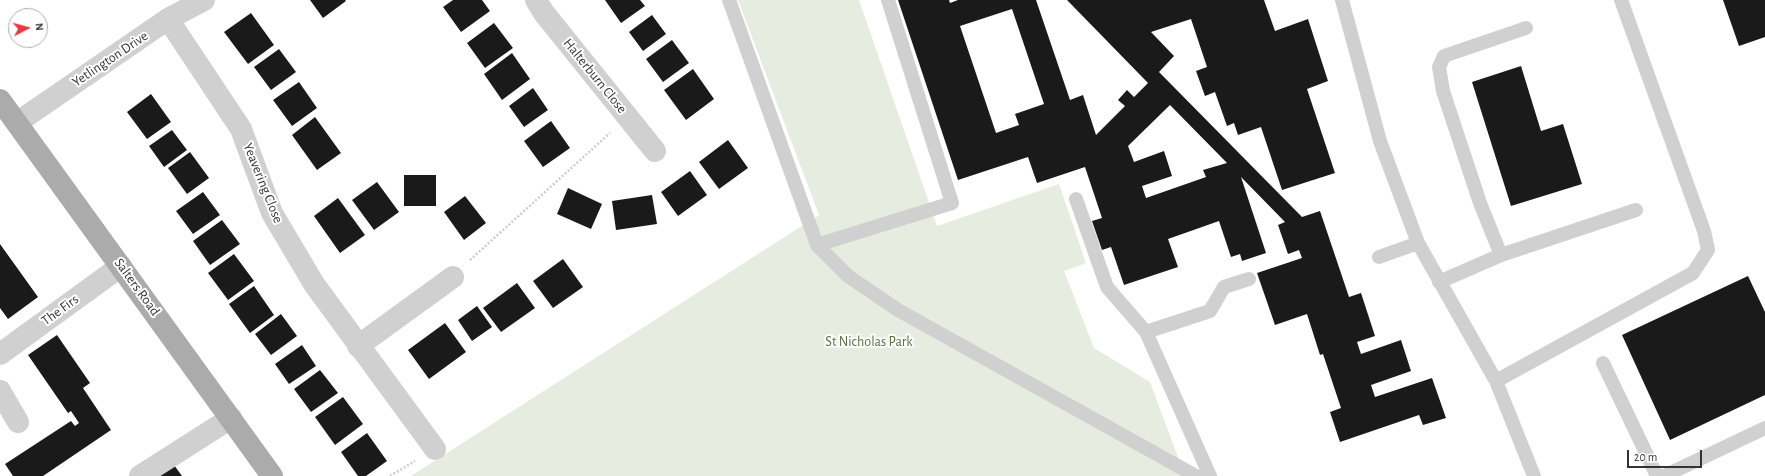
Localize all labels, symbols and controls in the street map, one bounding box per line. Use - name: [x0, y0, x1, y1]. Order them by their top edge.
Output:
- north arrow: [8, 8, 48, 48]
- text: N: [34, 22, 45, 31]
- street label: Yetlington Drive: [69, 27, 151, 91]
- street label: Halterburn Close: [560, 35, 630, 117]
- street label: Yeavering Close: [239, 140, 287, 226]
- street label: Salters Road: [111, 255, 163, 319]
- street label: The Firs: [38, 291, 82, 329]
- park label: St Nicholas Park: [825, 334, 913, 350]
- scale bar: [1629, 442, 1704, 468]
- text: 20 m: [1634, 451, 1657, 463]

